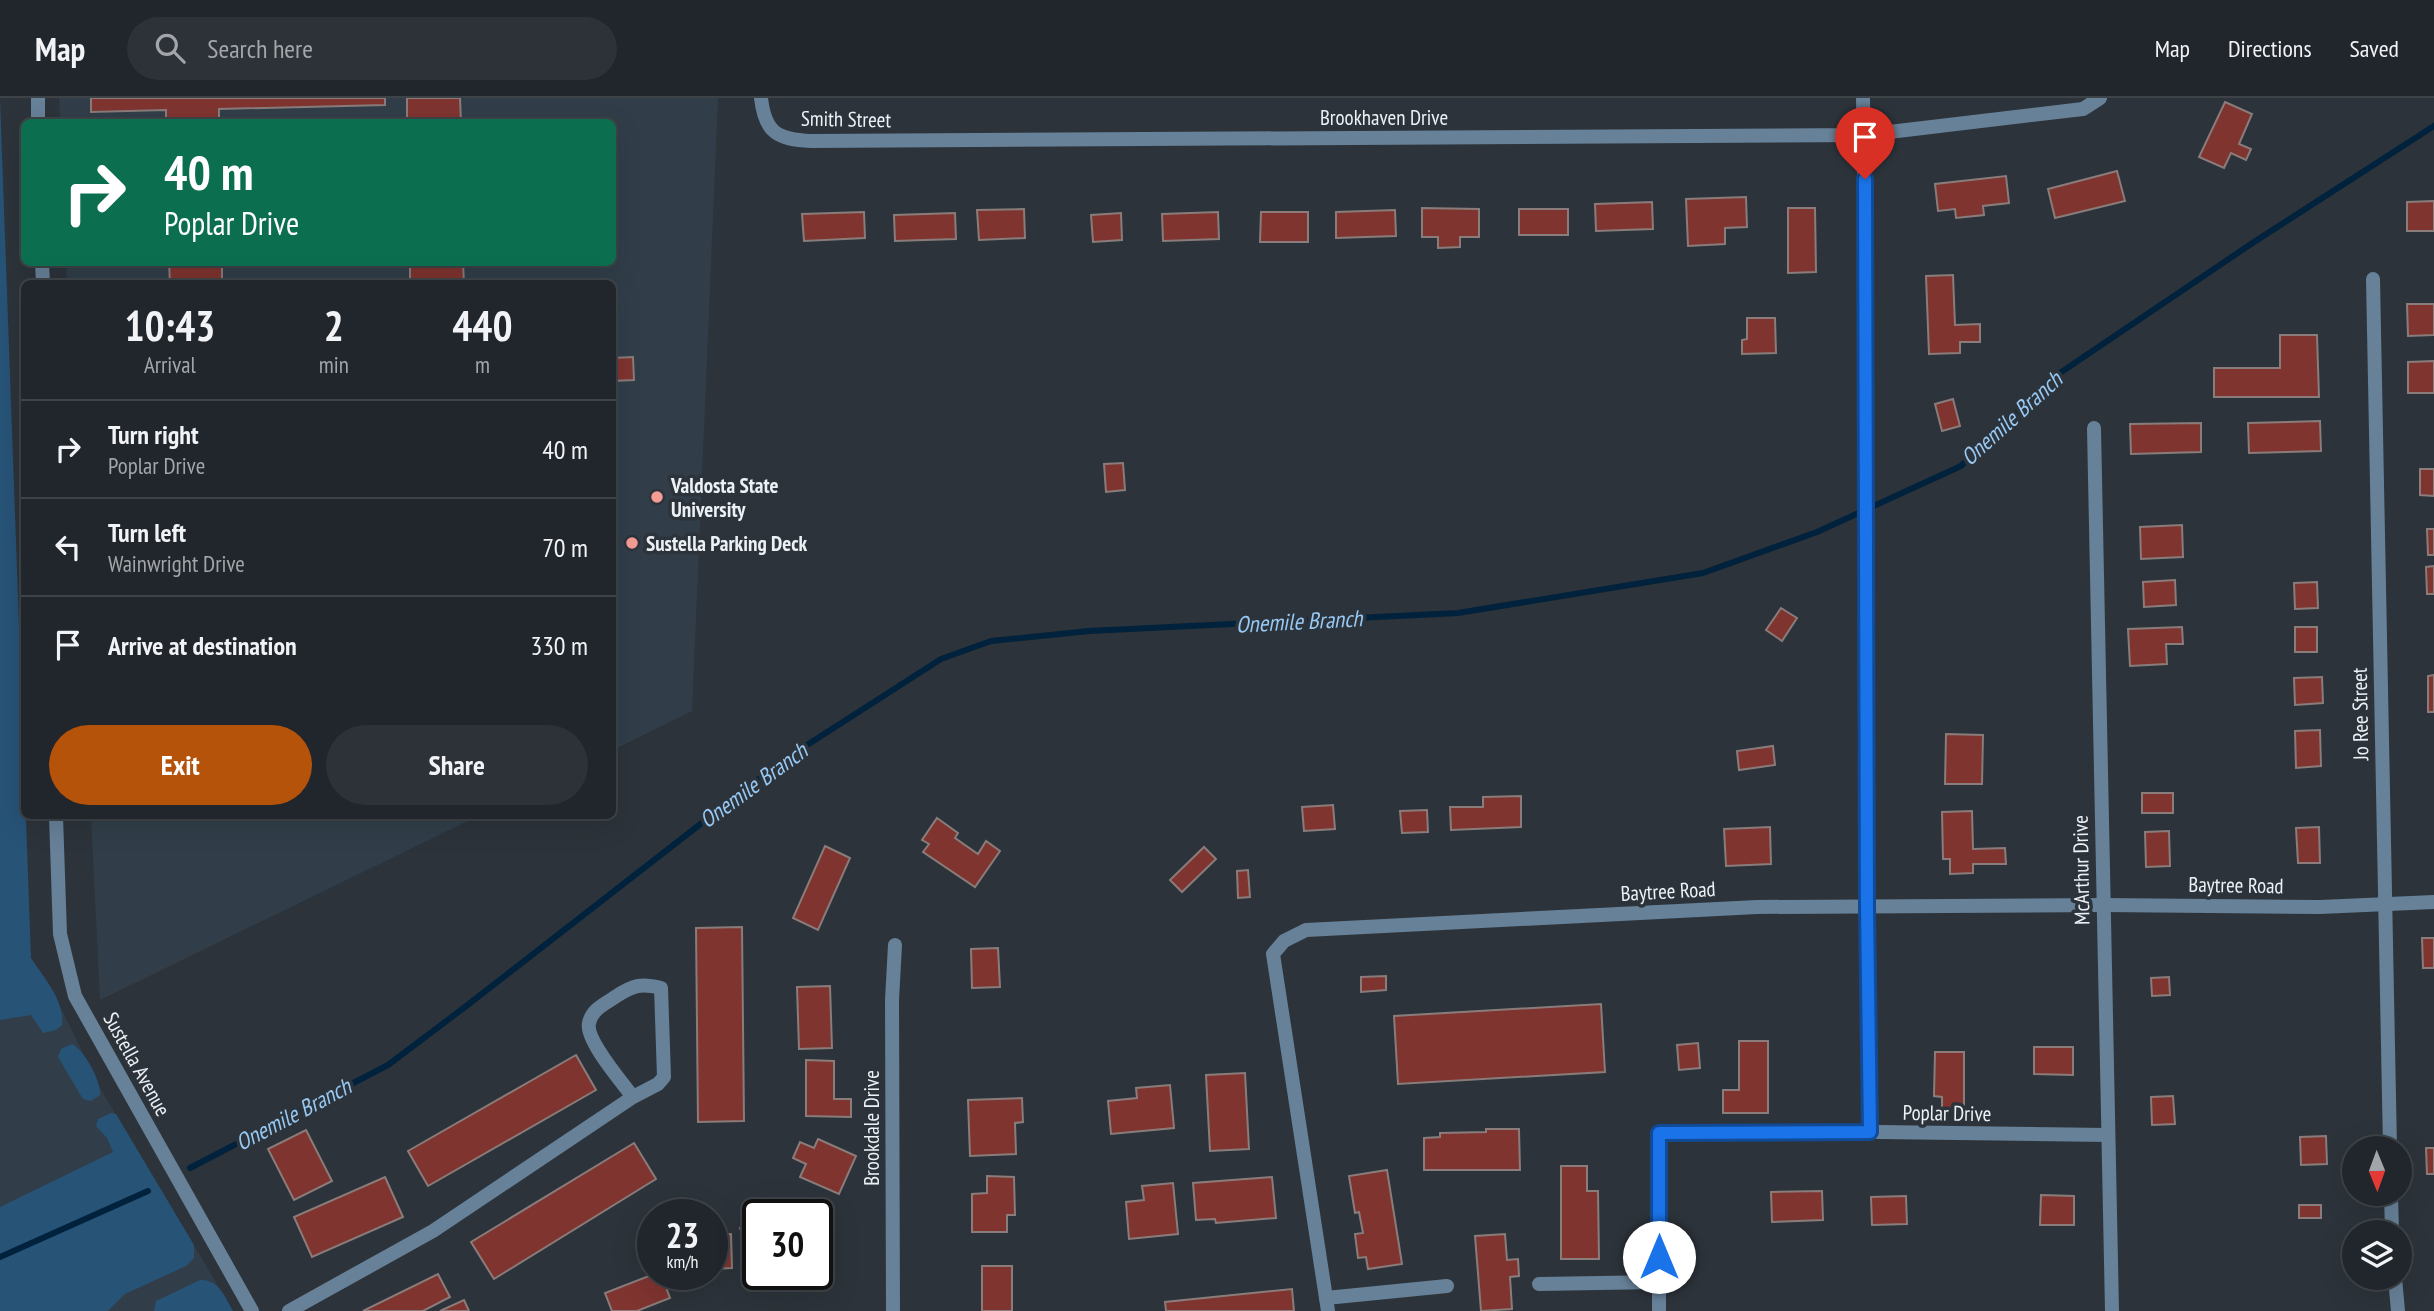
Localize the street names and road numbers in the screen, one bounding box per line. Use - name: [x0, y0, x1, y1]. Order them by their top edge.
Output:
- street label: Brookhaven Drive: [1320, 104, 1448, 131]
- street label: Smith Street: [801, 105, 892, 133]
- street label: Jo Ree Street: [2346, 667, 2374, 762]
- street label: McArthur Drive: [2067, 815, 2095, 925]
- street label: Baytree Road: [2188, 871, 2284, 899]
- street label: Baytree Road: [1620, 875, 1716, 907]
- street label: Sustella Avenue: [97, 1007, 177, 1121]
- street label: Brookdale Drive: [858, 1070, 885, 1186]
- street label: Poplar Drive: [1902, 1099, 1992, 1127]

